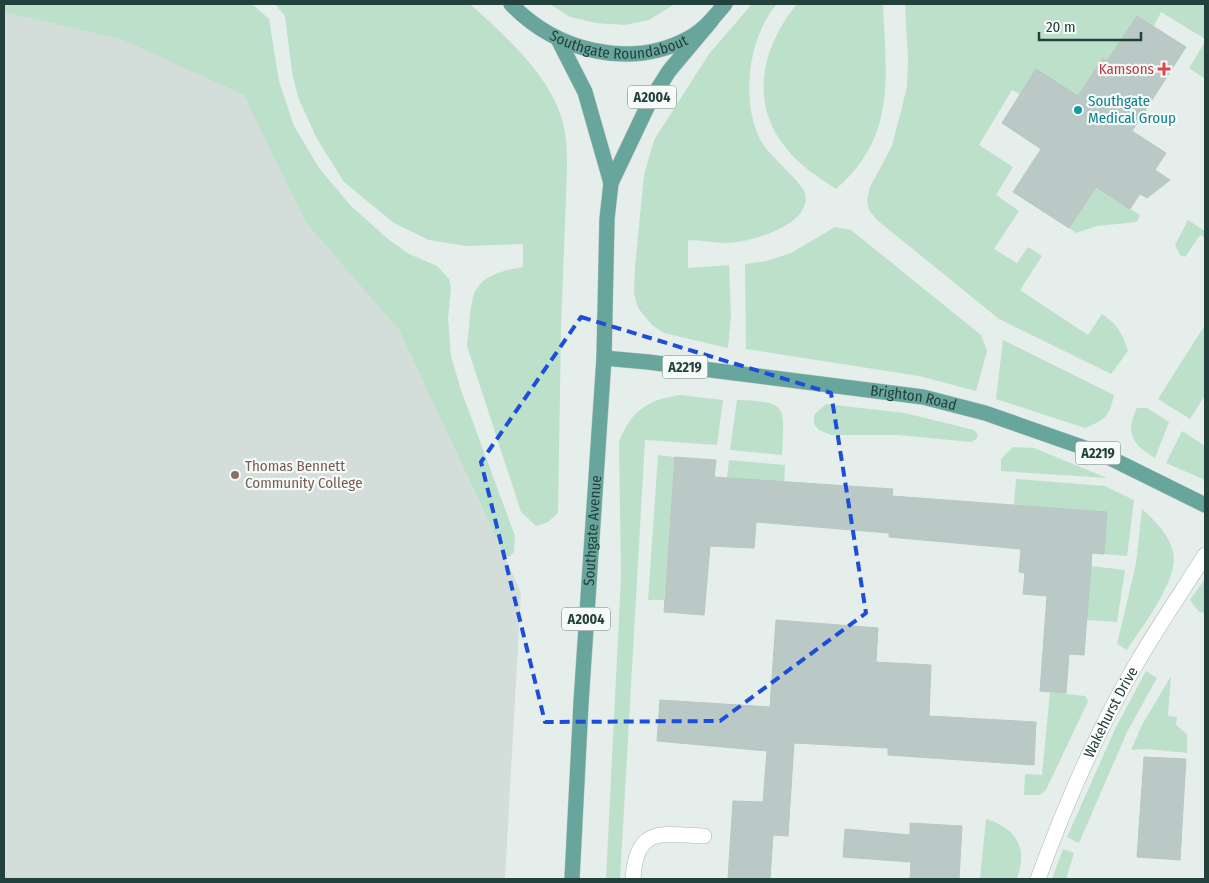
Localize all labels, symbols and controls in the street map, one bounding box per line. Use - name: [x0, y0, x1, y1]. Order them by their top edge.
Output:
- scale bar: [1039, 10, 1142, 42]
- text: 20 m: [1046, 18, 1076, 36]
- street label: Southgate Roundabout: [547, 26, 691, 63]
- place label: Kamsons: [1099, 60, 1154, 78]
- marker: Kamsons: [1158, 63, 1170, 75]
- road number: A2004: [628, 85, 676, 108]
- place label: Southgate Medical Group: [1088, 92, 1176, 127]
- marker: Southgate Medical Group: [1072, 104, 1084, 116]
- road number: A2219: [662, 356, 708, 378]
- street label: Brighton Road: [869, 381, 958, 414]
- road number: A2219: [1076, 442, 1120, 464]
- place label: Thomas Bennett Community College: [245, 457, 363, 492]
- marker: Thomas Bennett Community College: [229, 469, 241, 481]
- street label: Southgate Avenue: [580, 475, 605, 587]
- road number: A2004: [562, 608, 610, 630]
- street label: Wakehurst Drive: [1080, 664, 1142, 761]

